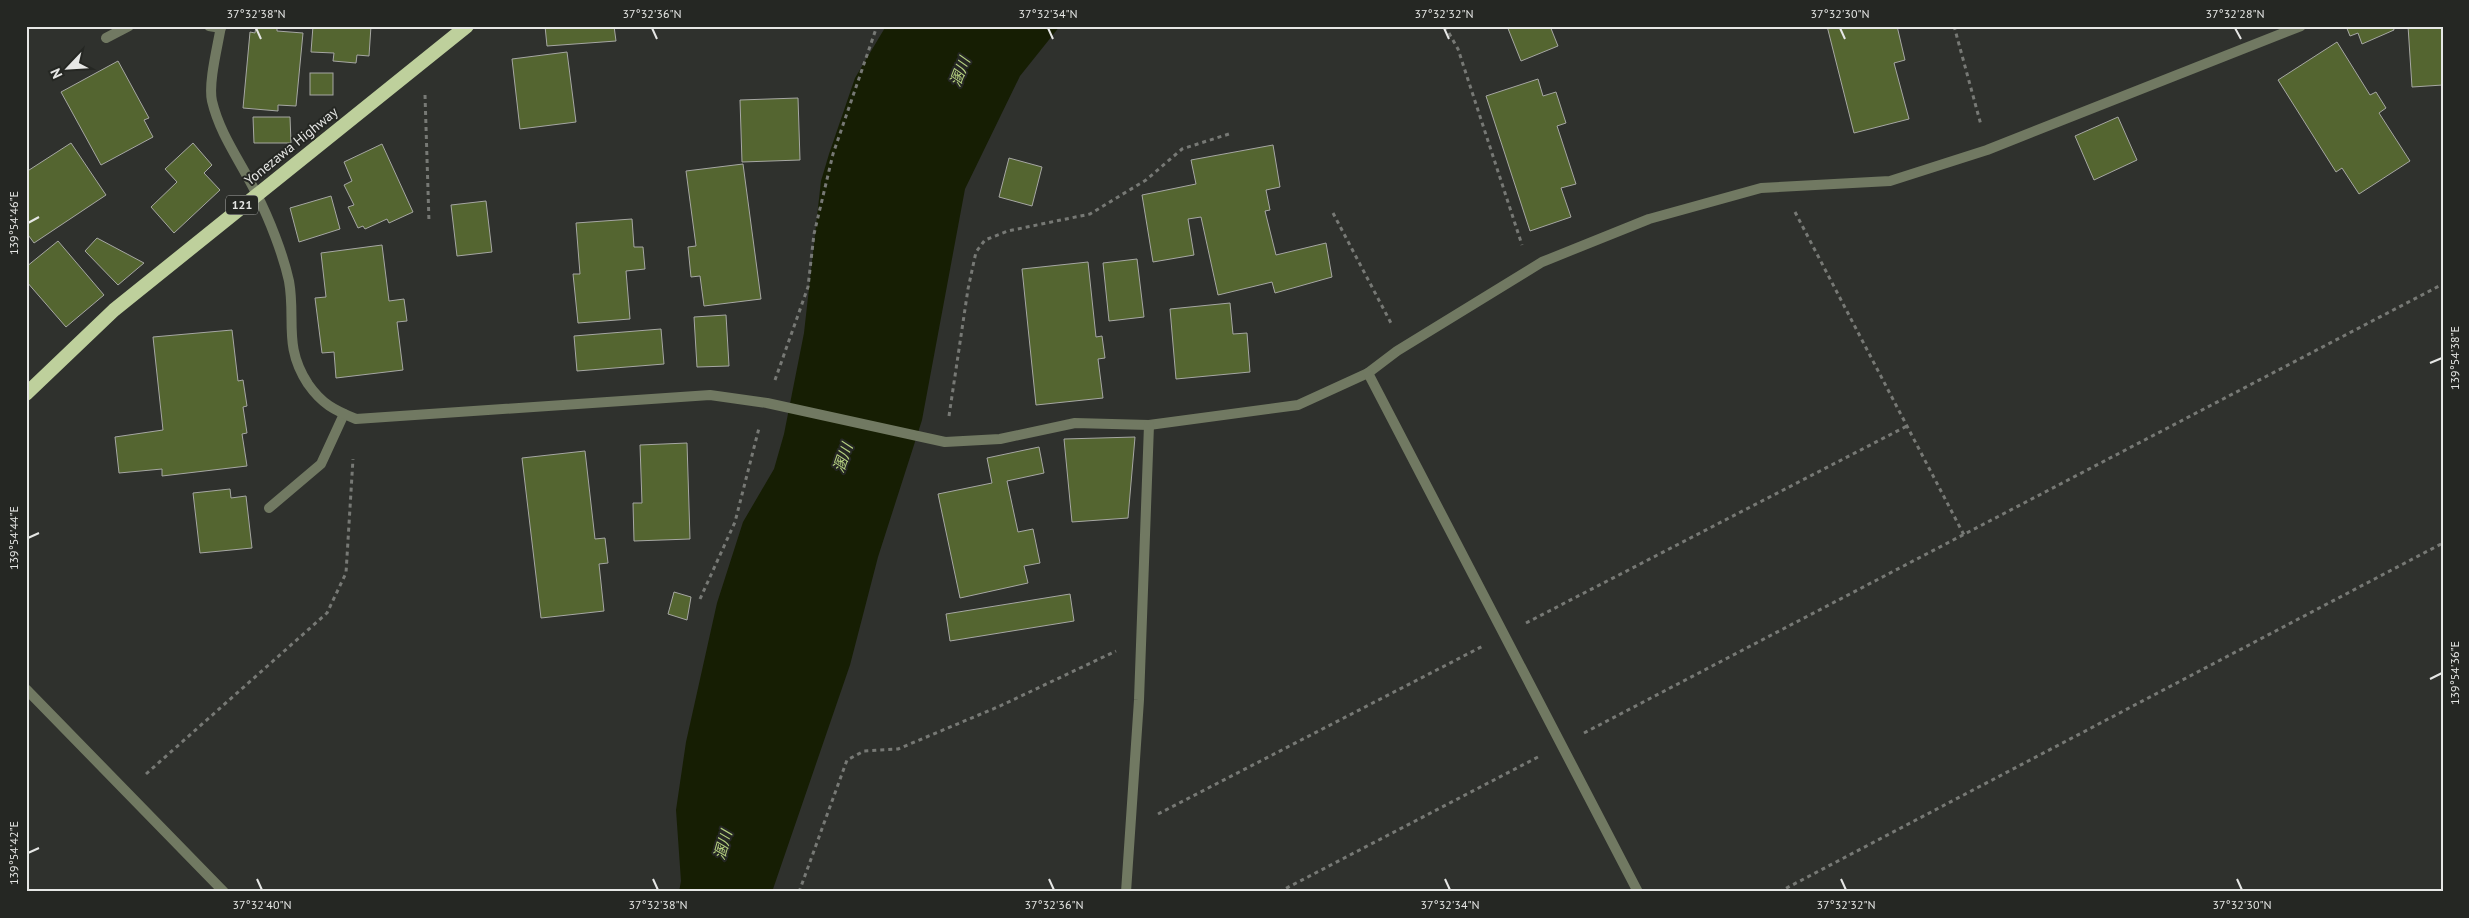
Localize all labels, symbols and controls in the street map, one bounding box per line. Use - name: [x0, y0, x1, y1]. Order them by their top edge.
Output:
- text: 37°32'38"N: [226, 6, 286, 21]
- text: 37°32'36"N: [622, 6, 682, 21]
- text: 37°32'34"N: [1018, 6, 1078, 21]
- text: 37°32'32"N: [1414, 6, 1474, 21]
- text: 37°32'30"N: [1810, 6, 1870, 21]
- text: 37°32'28"N: [2205, 6, 2265, 21]
- north arrow: [42, 42, 92, 92]
- water label: 溷川: [945, 53, 974, 89]
- text: N: [46, 66, 66, 81]
- street label: Yonezawa Highway: [241, 103, 342, 189]
- text: 139°54'46"E: [6, 191, 21, 255]
- road number: 121: [226, 196, 258, 214]
- text: 139°54'38"E: [2447, 326, 2462, 390]
- water label: 溷川: [829, 439, 857, 475]
- text: 139°54'44"E: [6, 506, 21, 570]
- text: 139°54'36"E: [2447, 641, 2462, 705]
- text: 139°54'42"E: [6, 821, 21, 885]
- water label: 溷川: [709, 826, 736, 862]
- text: 37°32'40"N: [232, 897, 292, 912]
- text: 37°32'38"N: [628, 897, 688, 912]
- text: 37°32'36"N: [1024, 897, 1084, 912]
- text: 37°32'34"N: [1420, 897, 1480, 912]
- text: 37°32'32"N: [1816, 897, 1876, 912]
- text: 37°32'30"N: [2212, 897, 2272, 912]

